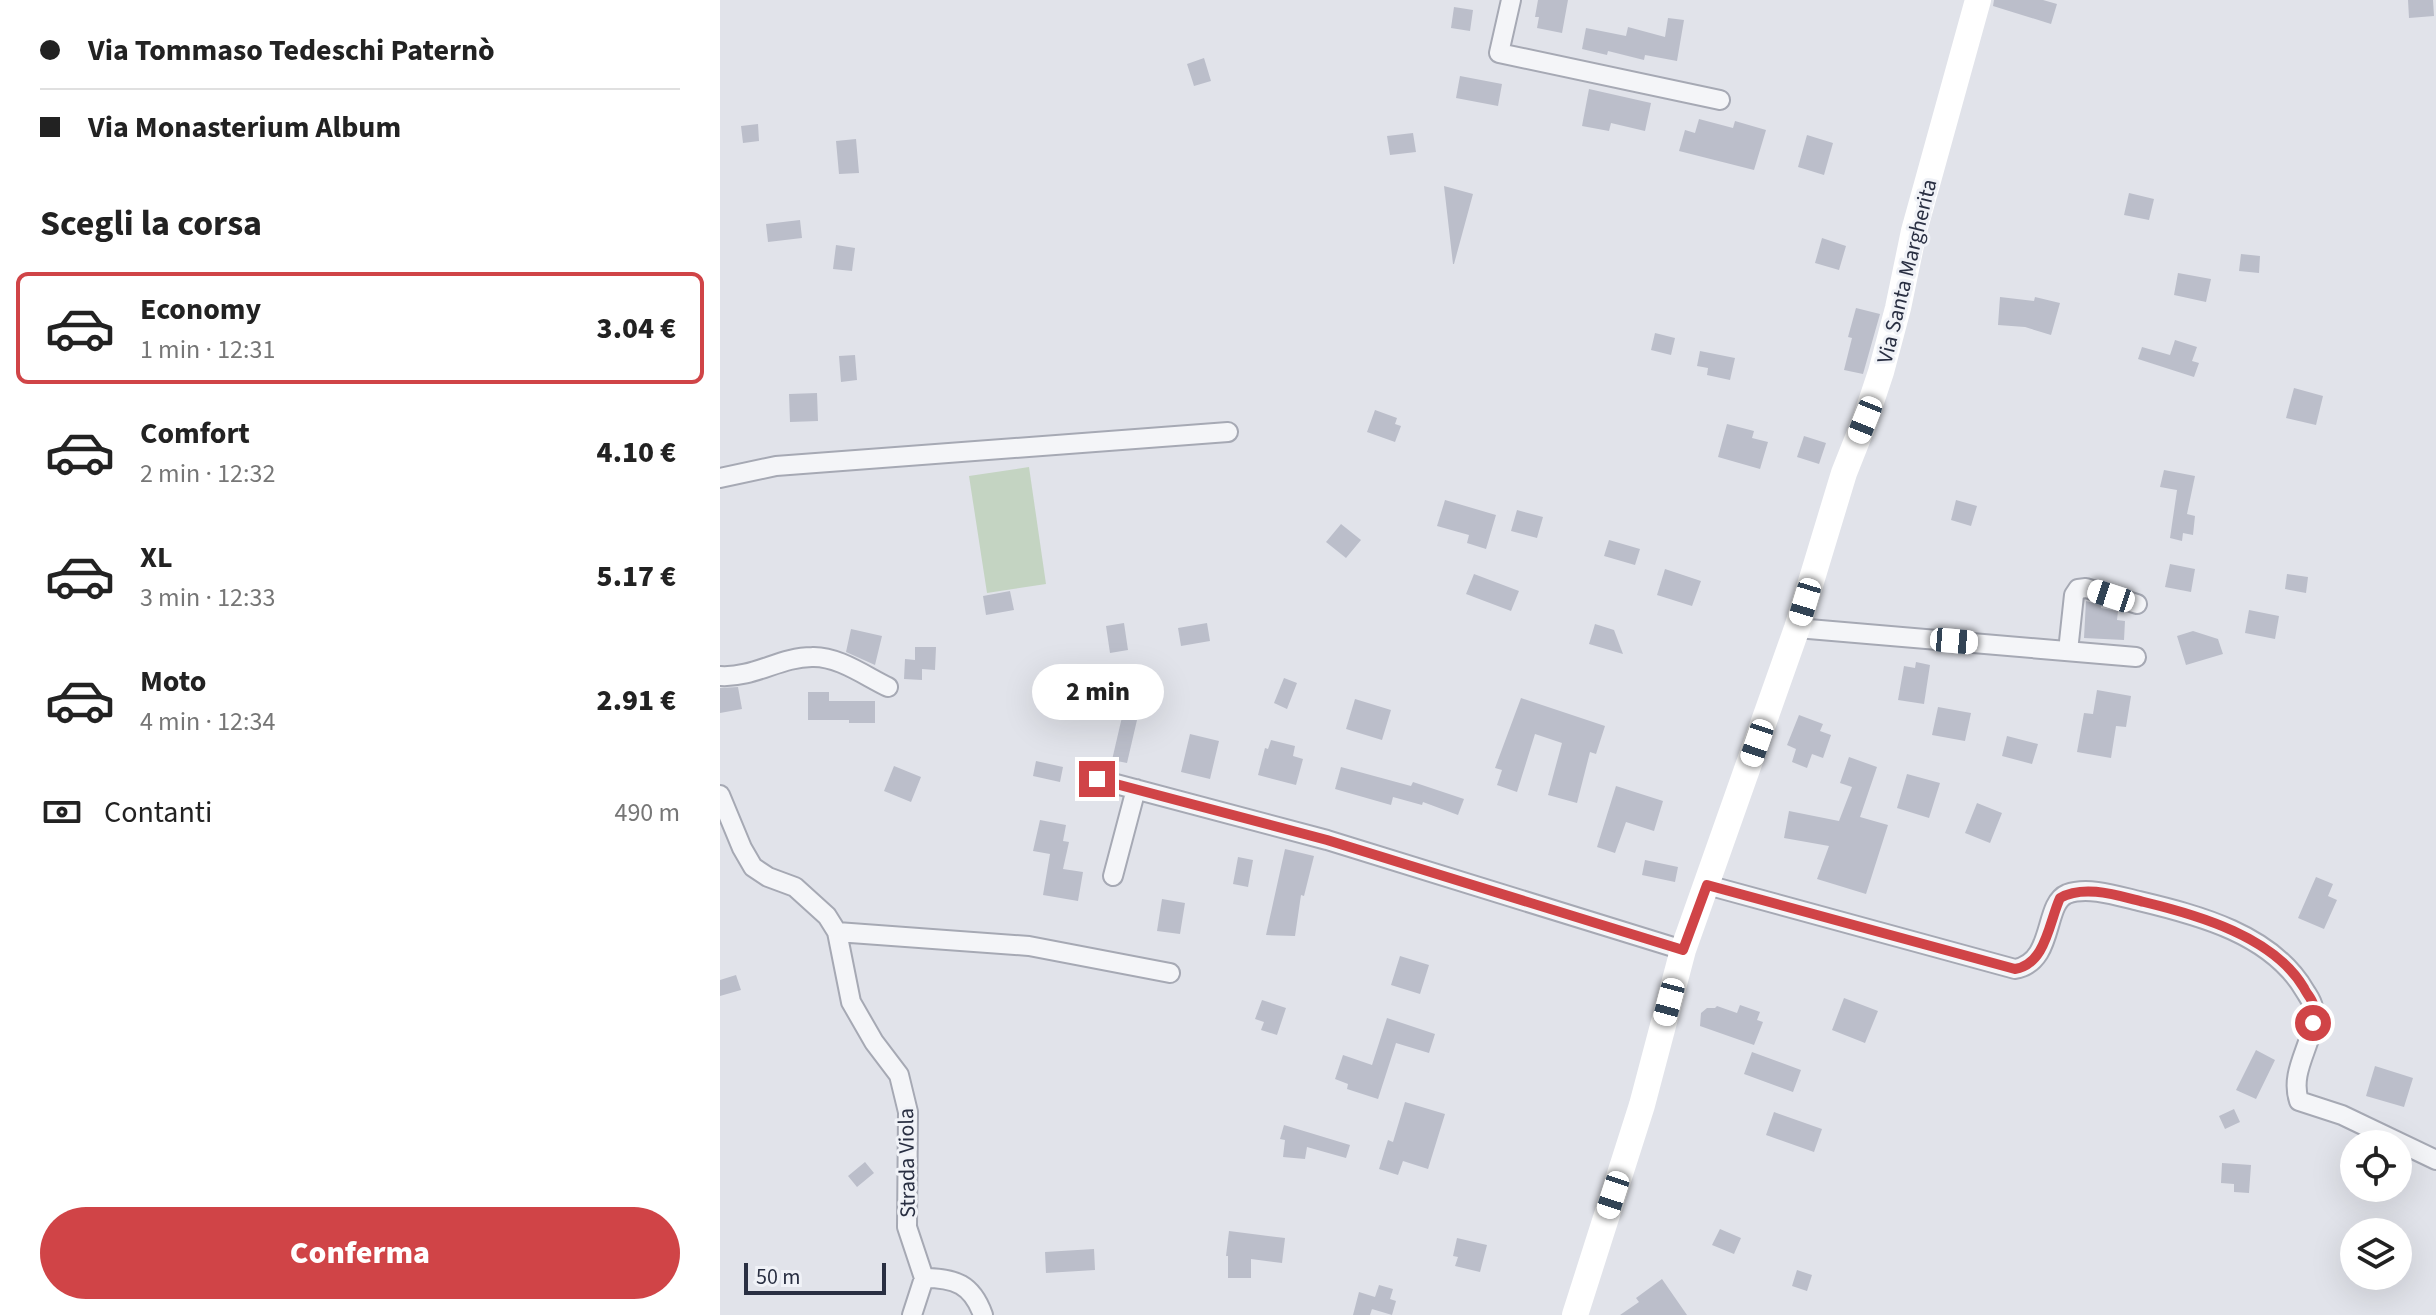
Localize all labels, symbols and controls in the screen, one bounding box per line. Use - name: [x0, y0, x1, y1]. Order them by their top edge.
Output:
- text: Via Tommaso Tedeschi Paternò: [88, 29, 495, 72]
- text: Via Monasterium Album: [88, 106, 401, 149]
- street label: Via Santa Margherita: [1869, 176, 1945, 367]
- text: Scegli la corsa: [40, 198, 262, 249]
- text: Economy: [140, 288, 261, 331]
- icon: car: [44, 292, 116, 364]
- text: 3.04 €: [597, 307, 676, 350]
- text: 1 min · 12:31: [140, 331, 275, 368]
- car: [1845, 393, 1885, 447]
- text: Comfort: [140, 412, 250, 455]
- icon: car: [44, 416, 116, 488]
- text: 4.10 €: [597, 431, 676, 474]
- text: 2 min · 12:32: [140, 455, 275, 492]
- text: XL: [140, 536, 173, 579]
- icon: car: [44, 540, 116, 612]
- text: 5.17 €: [597, 555, 676, 598]
- car: [1787, 576, 1823, 628]
- car: [2084, 577, 2138, 615]
- text: 3 min · 12:33: [140, 579, 275, 616]
- car: [1929, 627, 1979, 655]
- text: Moto: [140, 660, 206, 703]
- callout: 2 min: [1031, 663, 1163, 719]
- icon: car: [44, 664, 116, 736]
- text: 2 min: [1066, 673, 1130, 710]
- text: 2.91 €: [597, 679, 676, 722]
- text: 4 min · 12:34: [140, 703, 275, 740]
- car: [1738, 716, 1776, 770]
- route end: [1079, 761, 1115, 797]
- icon: cash: [40, 790, 84, 834]
- text: Contanti: [104, 791, 212, 834]
- text: 490 m: [614, 794, 680, 831]
- car: [1651, 976, 1687, 1028]
- route start: [2295, 1005, 2331, 1041]
- street label: Strada Viola: [890, 1108, 924, 1218]
- map controls: [2340, 1130, 2412, 1290]
- button: locate: [2340, 1130, 2412, 1202]
- car: [1594, 1168, 1632, 1222]
- button: Conferma: [40, 1207, 680, 1299]
- button: layers: [2340, 1218, 2412, 1290]
- scale bar: [744, 1259, 886, 1295]
- text: 50 m: [756, 1261, 801, 1293]

